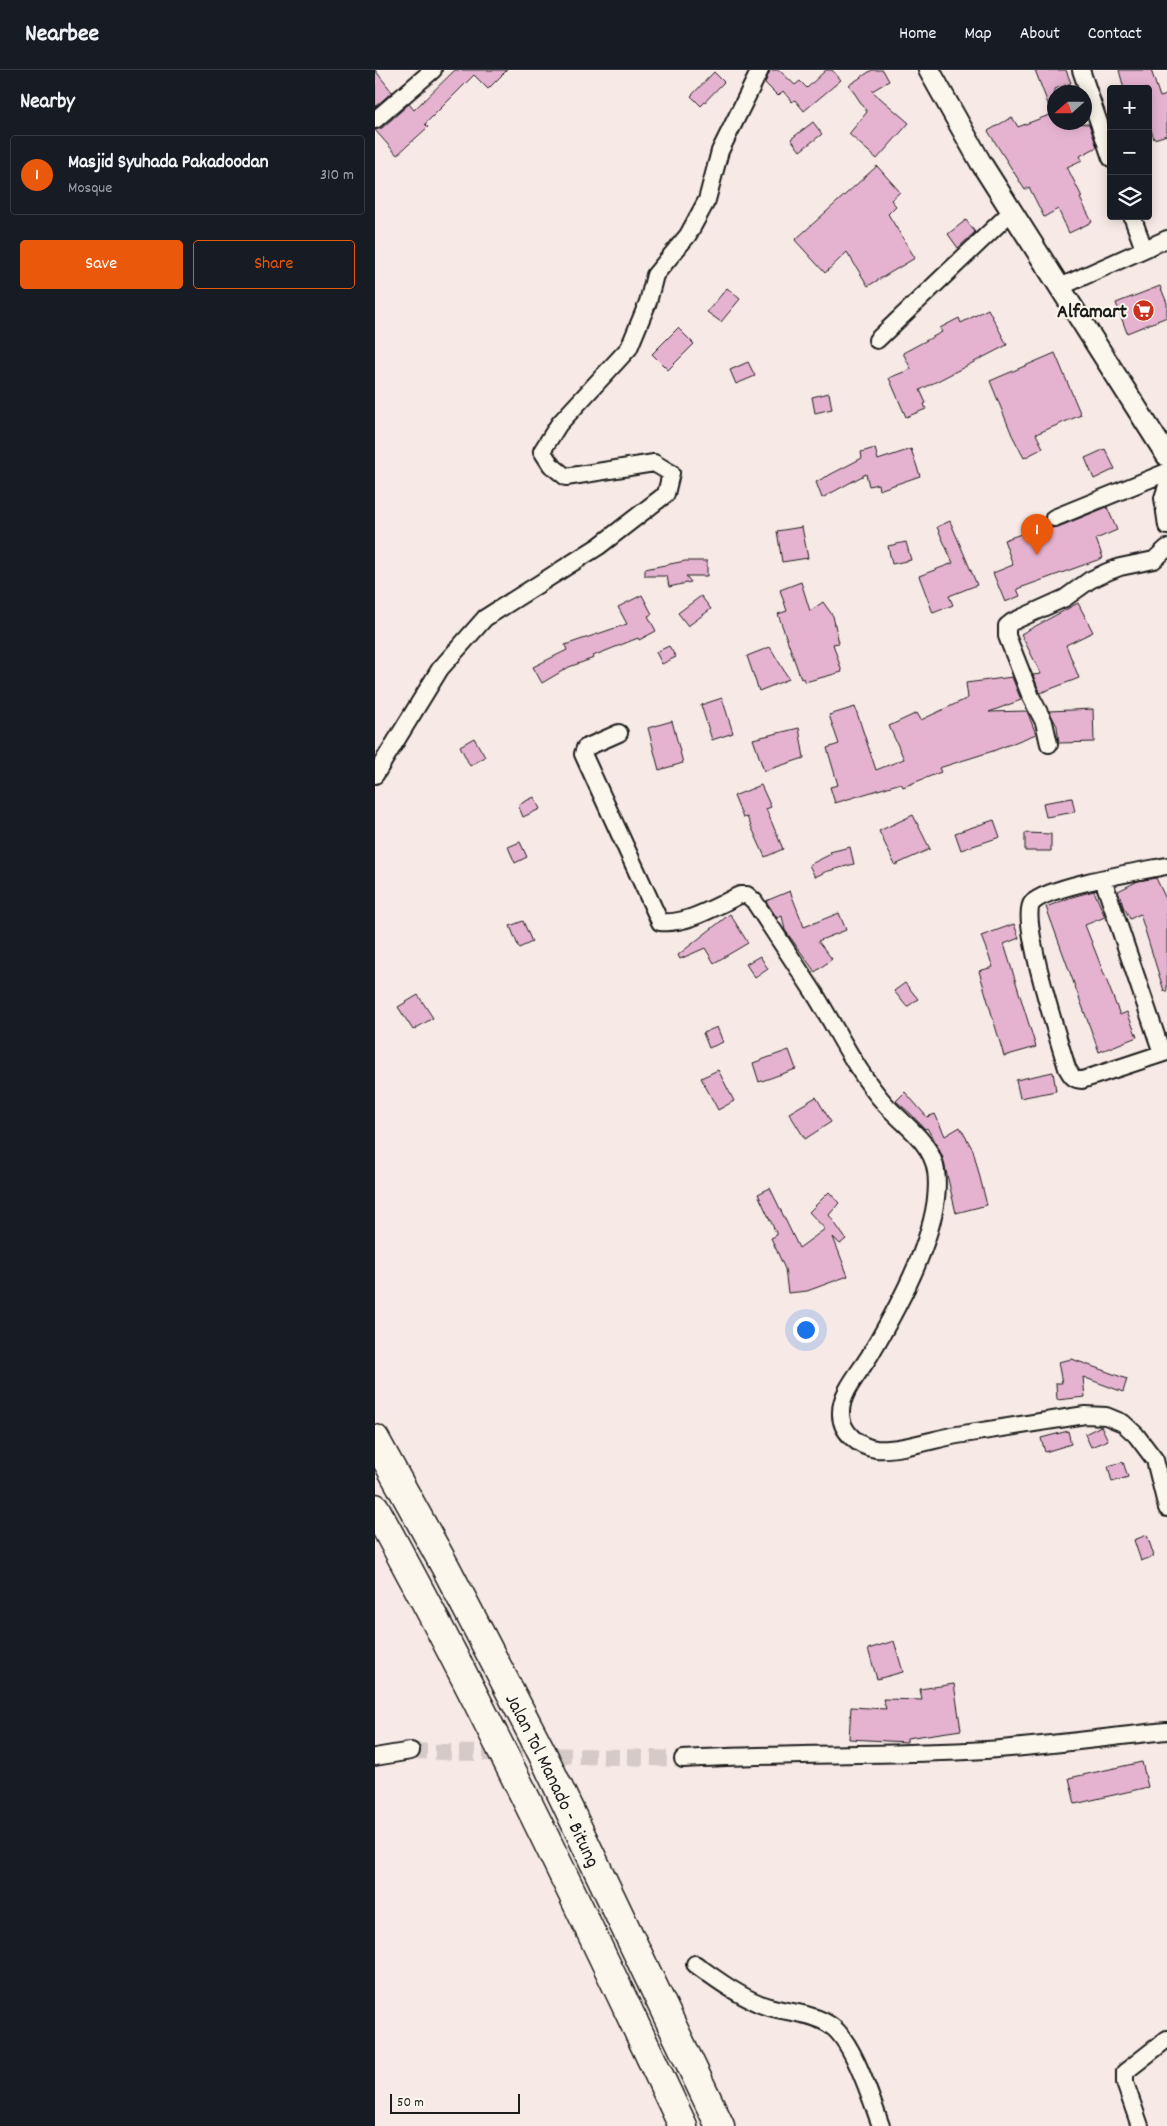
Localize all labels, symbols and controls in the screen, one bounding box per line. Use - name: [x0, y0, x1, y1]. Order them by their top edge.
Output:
- text: Nearbee: [25, 18, 99, 52]
- text: Home: [899, 22, 936, 47]
- text: Map: [964, 22, 992, 47]
- text: About: [1020, 22, 1060, 47]
- text: Contact: [1088, 22, 1142, 47]
- north arrow: [1047, 85, 1092, 130]
- map controls: [1107, 85, 1152, 220]
- button: +: [1107, 85, 1152, 130]
- text: Nearby: [20, 88, 75, 118]
- button: −: [1107, 130, 1152, 175]
- text: Masjid Syuhada Pakadoodan: [68, 150, 268, 177]
- text: 1: [35, 164, 39, 187]
- text: 310 m: [320, 164, 354, 187]
- button: layers: [1107, 175, 1152, 220]
- text: Mosque: [68, 177, 112, 200]
- button: Save: [20, 240, 183, 289]
- button: Share: [193, 240, 355, 289]
- supermarket icon: Alfamart: [1131, 298, 1155, 322]
- place label: Alfamart: [1057, 299, 1128, 327]
- pin: 1: [1021, 514, 1053, 555]
- your location: [793, 1317, 819, 1343]
- street label: Jalan Tol Manado - Bitung: [497, 1689, 606, 1873]
- scale bar: [390, 2091, 520, 2114]
- text: 50 m: [397, 2093, 424, 2113]

